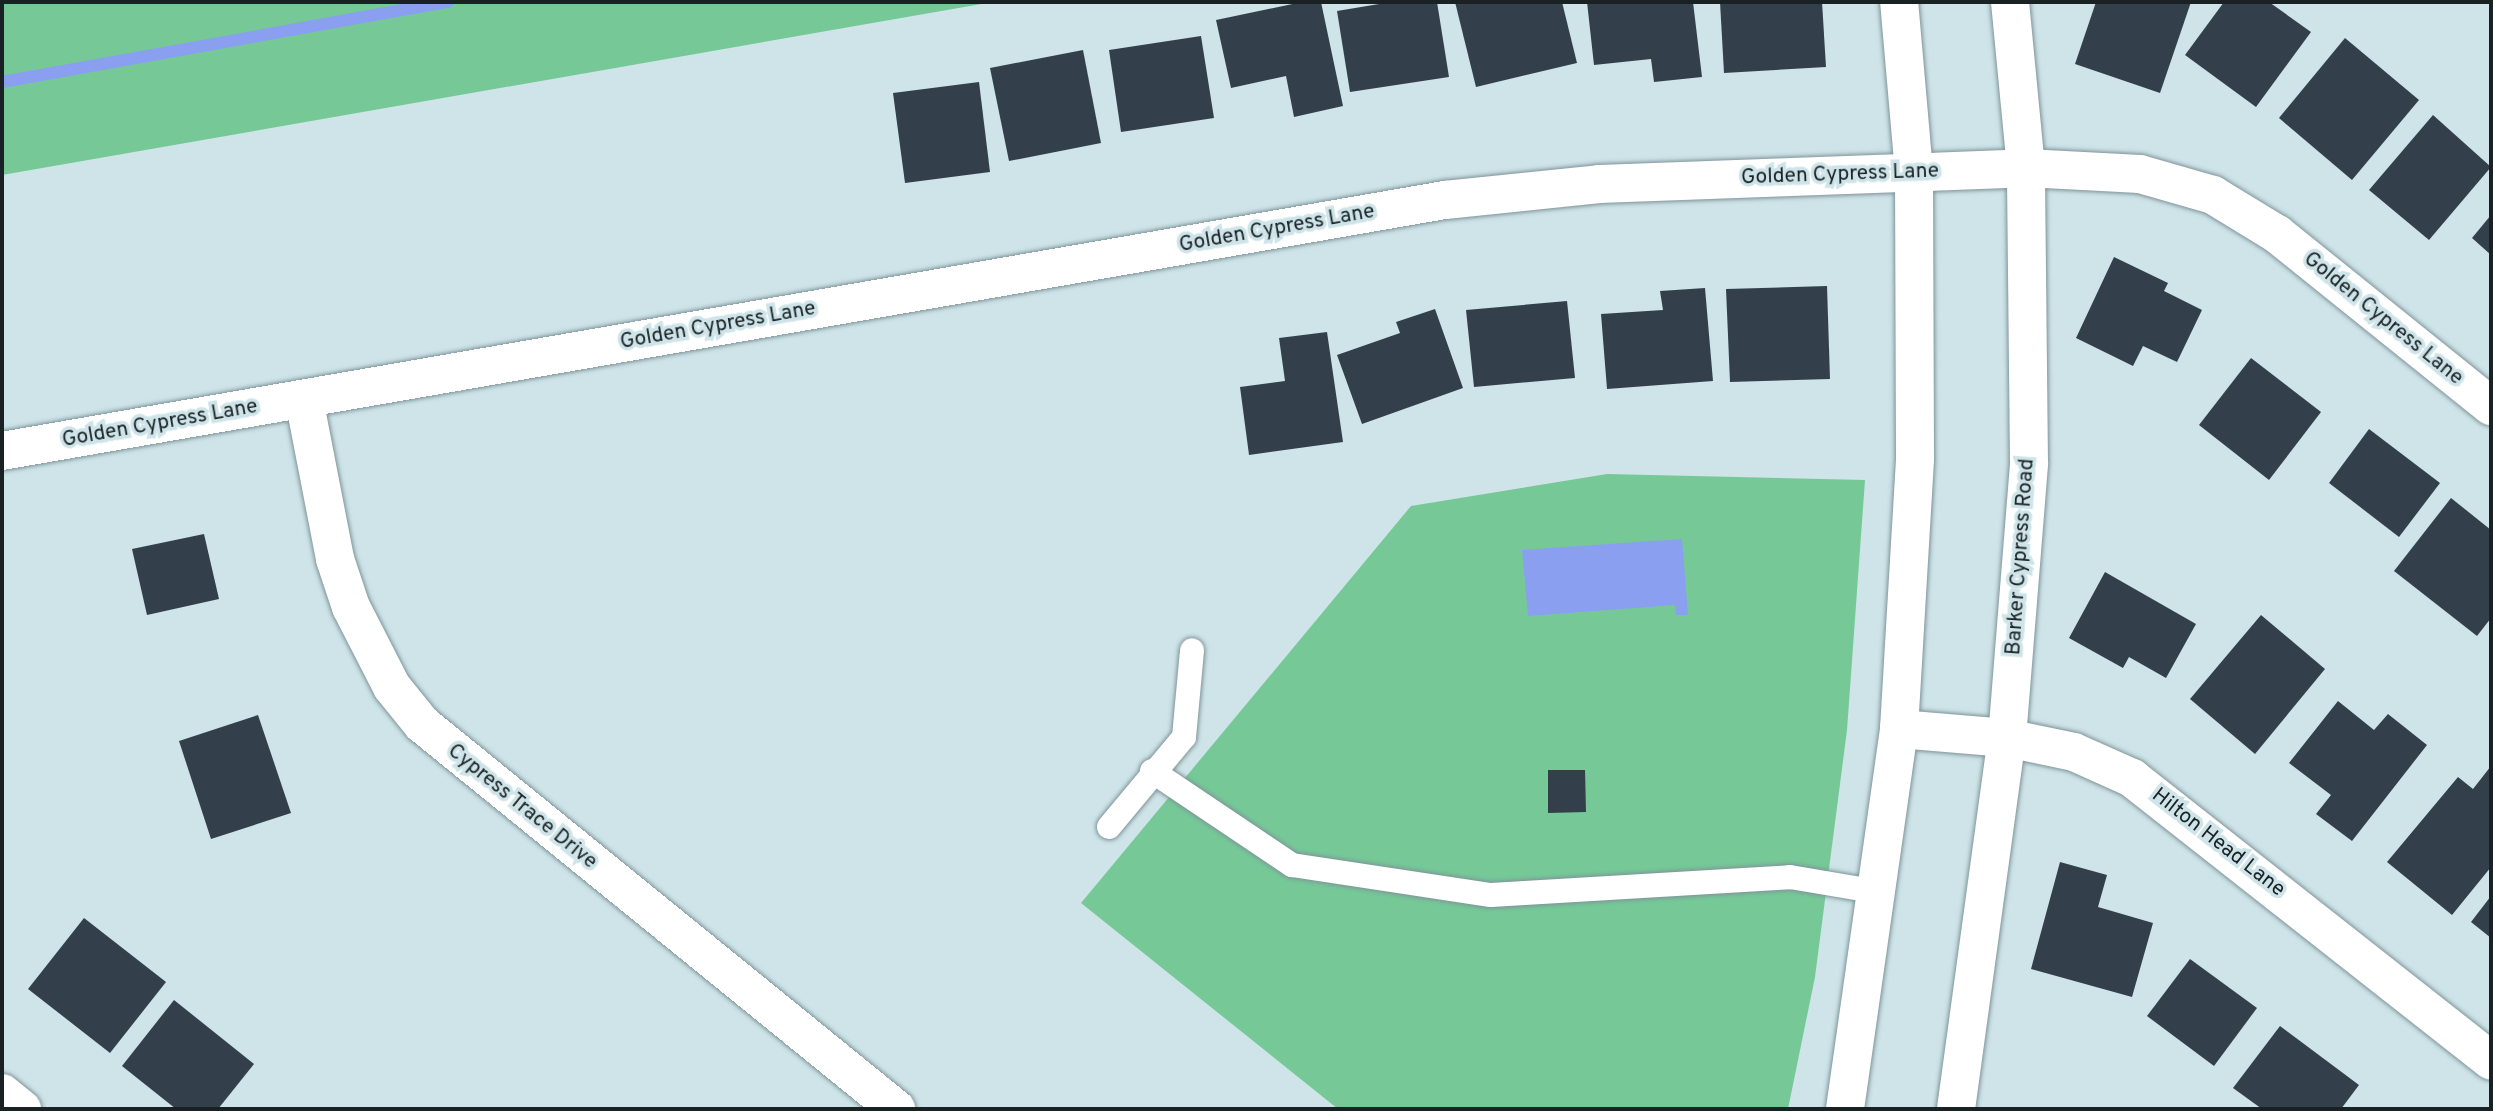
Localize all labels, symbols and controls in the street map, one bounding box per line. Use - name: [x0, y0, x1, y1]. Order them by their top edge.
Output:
- street label: Golden Cypress Lane: [1741, 159, 1939, 191]
- street label: Golden Cypress Lane: [1177, 199, 1377, 259]
- street label: Golden Cypress Lane: [2298, 247, 2468, 391]
- street label: Golden Cypress Lane: [618, 296, 818, 356]
- street label: Golden Cypress Lane: [60, 394, 260, 454]
- street label: Barker Cypress Road: [2002, 458, 2040, 656]
- street label: Cypress Trace Drive: [442, 739, 602, 875]
- street label: Hilton Head Lane: [2146, 783, 2290, 903]

